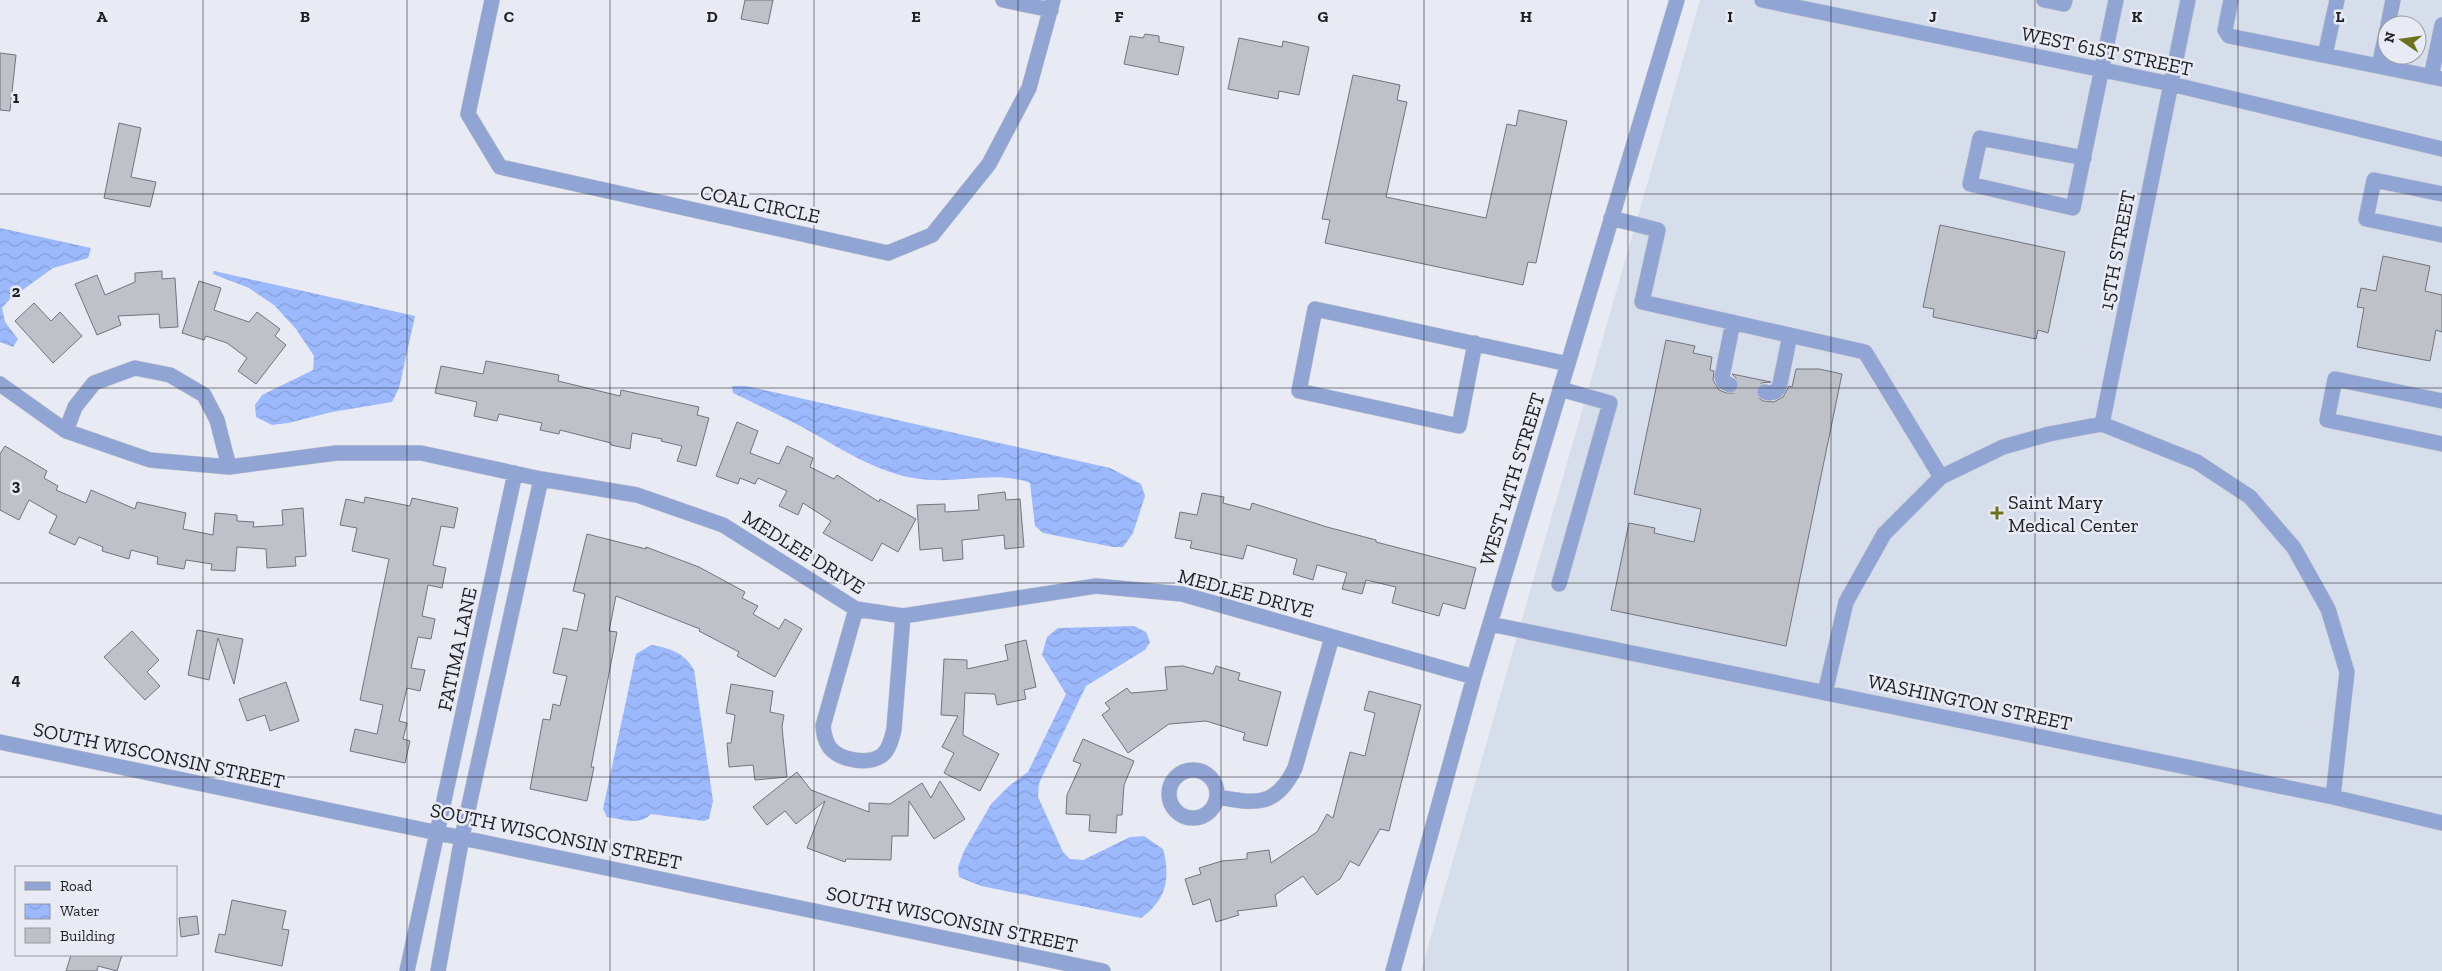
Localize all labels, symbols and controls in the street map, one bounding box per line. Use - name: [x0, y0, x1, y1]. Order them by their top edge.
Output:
- text: A: [97, 7, 108, 26]
- text: B: [300, 7, 310, 26]
- text: C: [504, 7, 514, 26]
- text: D: [706, 7, 718, 26]
- text: E: [911, 7, 921, 26]
- text: F: [1114, 7, 1124, 26]
- text: G: [1318, 7, 1329, 26]
- text: H: [1520, 7, 1532, 26]
- text: I: [1727, 7, 1733, 26]
- text: J: [1929, 7, 1937, 26]
- text: K: [2132, 7, 2143, 26]
- text: L: [2336, 7, 2345, 26]
- north arrow: [2377, 15, 2427, 65]
- street label: WEST 61ST STREET: [2019, 21, 2195, 81]
- text: N: [2380, 30, 2399, 44]
- text: 1: [13, 88, 20, 107]
- street label: COAL CIRCLE: [698, 180, 822, 228]
- street label: 15TH STREET: [2094, 188, 2140, 312]
- text: 2: [12, 282, 21, 301]
- street label: WEST 14TH STREET: [1474, 390, 1550, 568]
- text: 3: [12, 476, 21, 495]
- place label: Saint Mary Medical Center: [2008, 490, 2139, 537]
- street label: MEDLEE DRIVE: [738, 505, 870, 599]
- marker: Saint Mary Medical Center: [1990, 506, 2004, 520]
- street label: MEDLEE DRIVE: [1175, 563, 1317, 623]
- street label: FATIMA LANE: [432, 585, 482, 713]
- street label: WASHINGTON STREET: [1866, 669, 2074, 735]
- text: 4: [11, 670, 21, 689]
- street label: SOUTH WISCONSIN STREET: [31, 717, 287, 793]
- street label: SOUTH WISCONSIN STREET: [428, 798, 684, 874]
- legend: [15, 866, 178, 956]
- text: Road: [60, 877, 93, 895]
- street label: SOUTH WISCONSIN STREET: [824, 881, 1080, 957]
- text: Water: [60, 902, 100, 920]
- text: Building: [60, 927, 115, 945]

